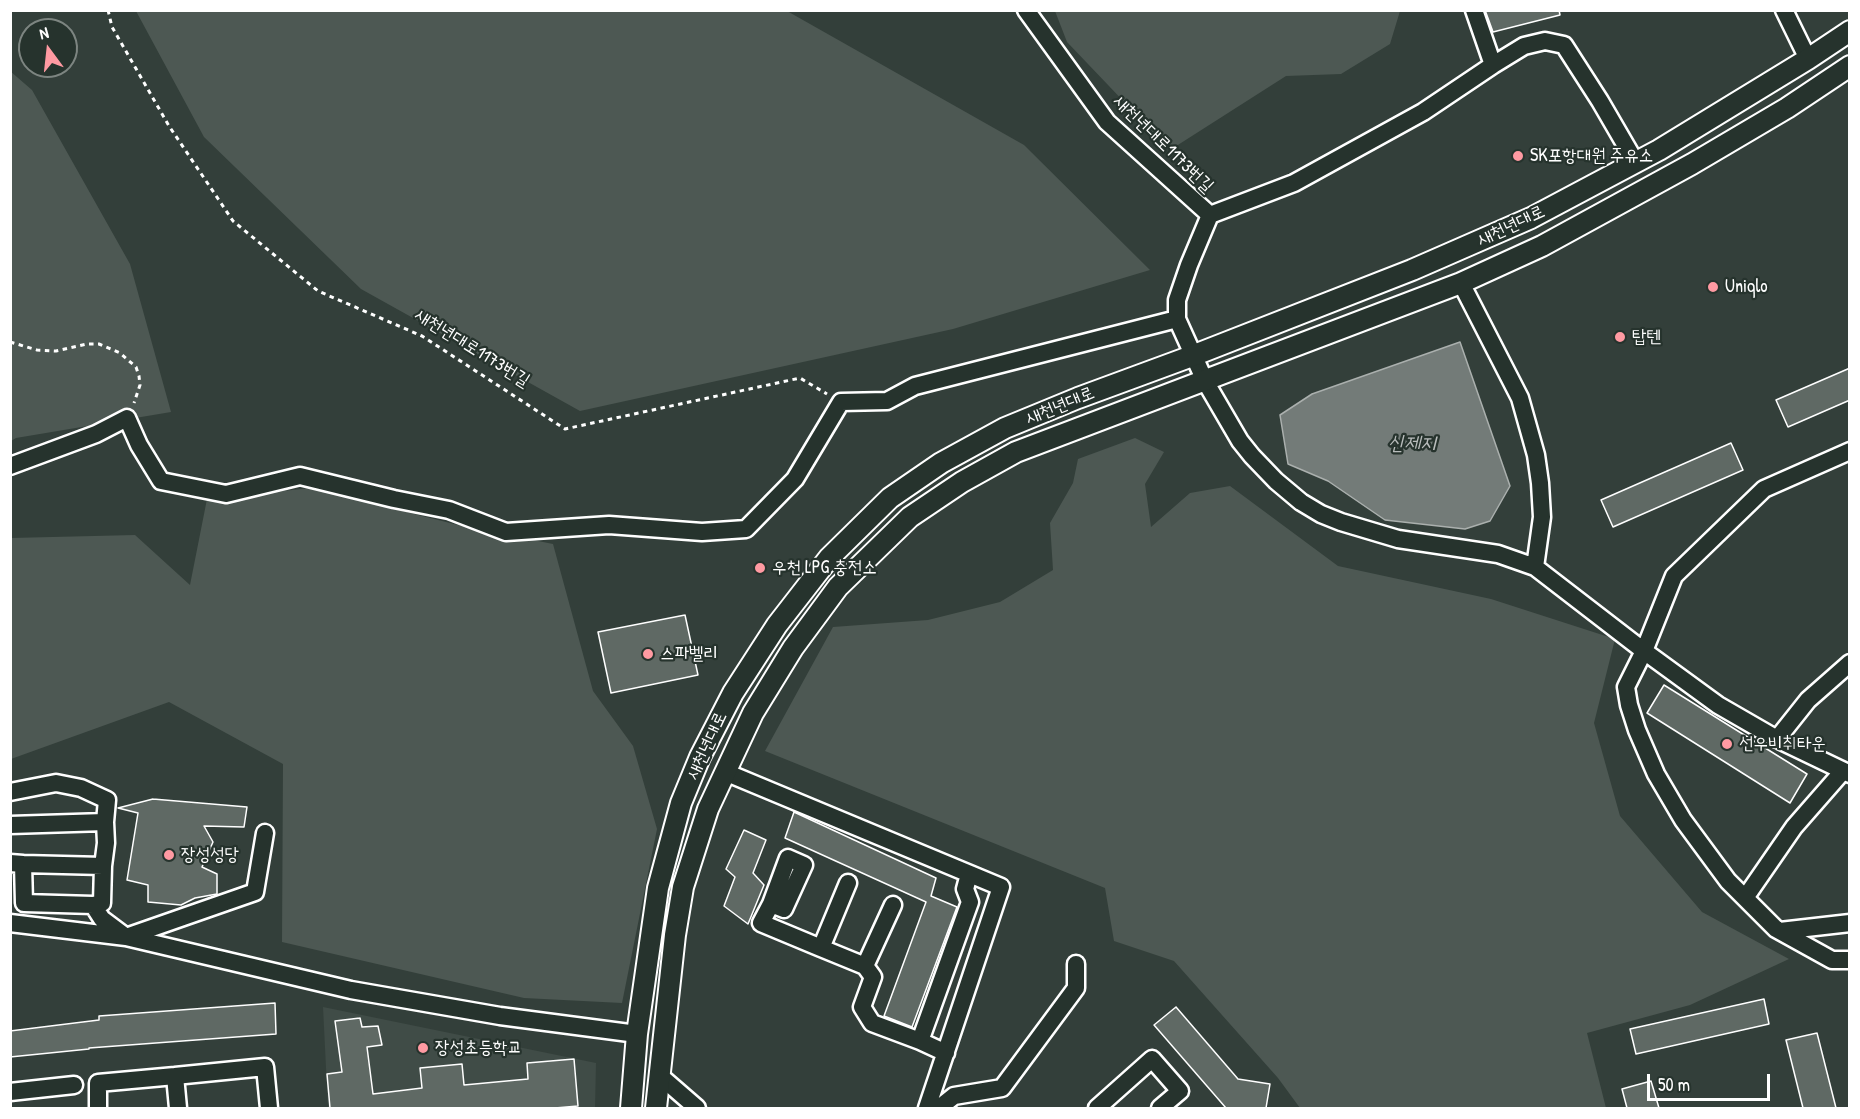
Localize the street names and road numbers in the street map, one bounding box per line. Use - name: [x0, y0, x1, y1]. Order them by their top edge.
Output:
- street label: 새천년대로1173번길: [1108, 91, 1218, 197]
- street label: 새천년대로: [1474, 201, 1548, 251]
- street label: 새천년대로1173번길: [411, 304, 533, 392]
- street label: 새천년대로: [1022, 382, 1098, 430]
- street label: 새천년대로: [682, 709, 732, 783]

